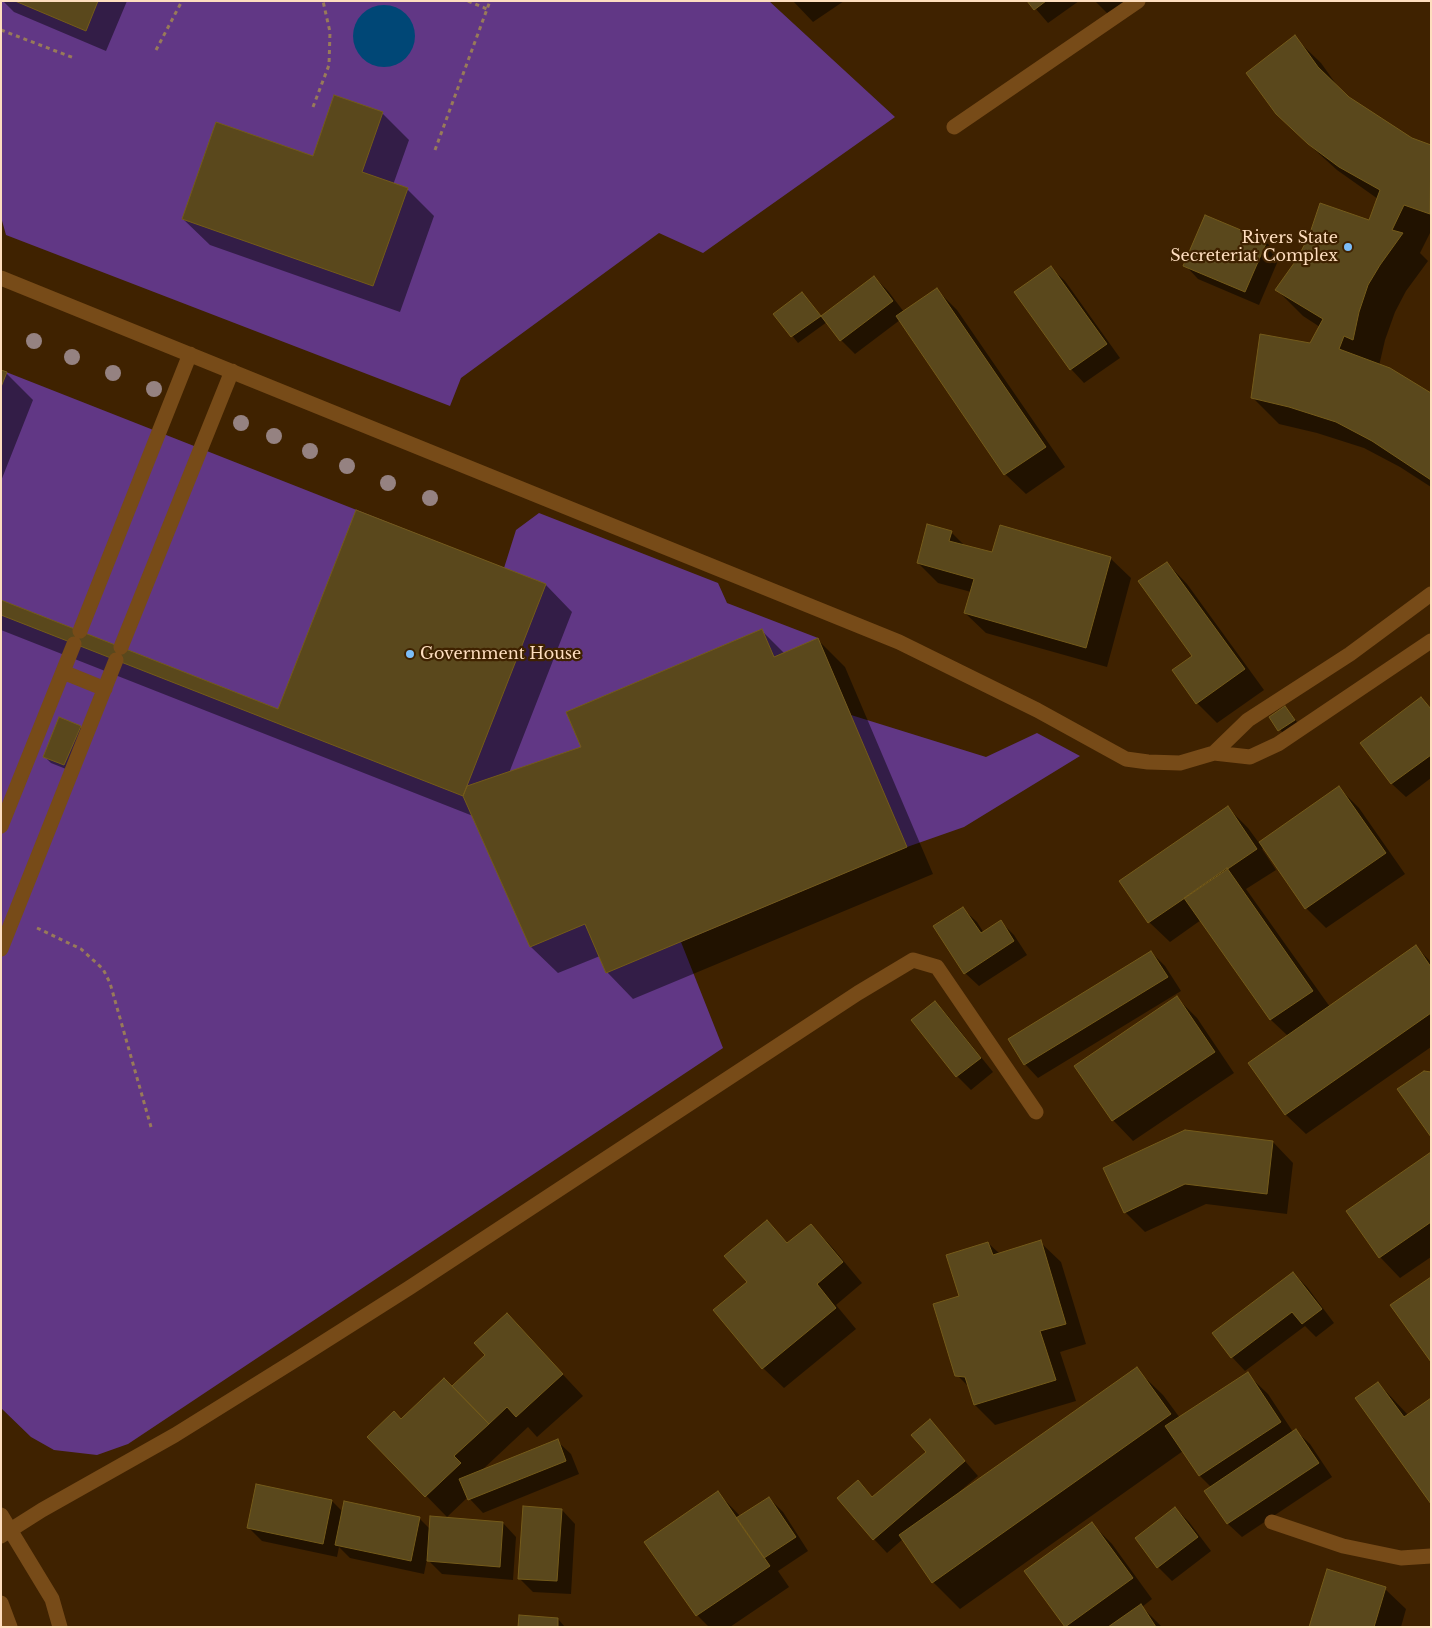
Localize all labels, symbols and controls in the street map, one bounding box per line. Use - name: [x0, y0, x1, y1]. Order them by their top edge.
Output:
- place label: Rivers State Secreteriat Complex: [1170, 228, 1338, 266]
- marker: Rivers State Secreteriat Complex: [1342, 241, 1354, 253]
- place label: Government House: [420, 644, 581, 664]
- marker: Government House: [404, 648, 416, 660]

